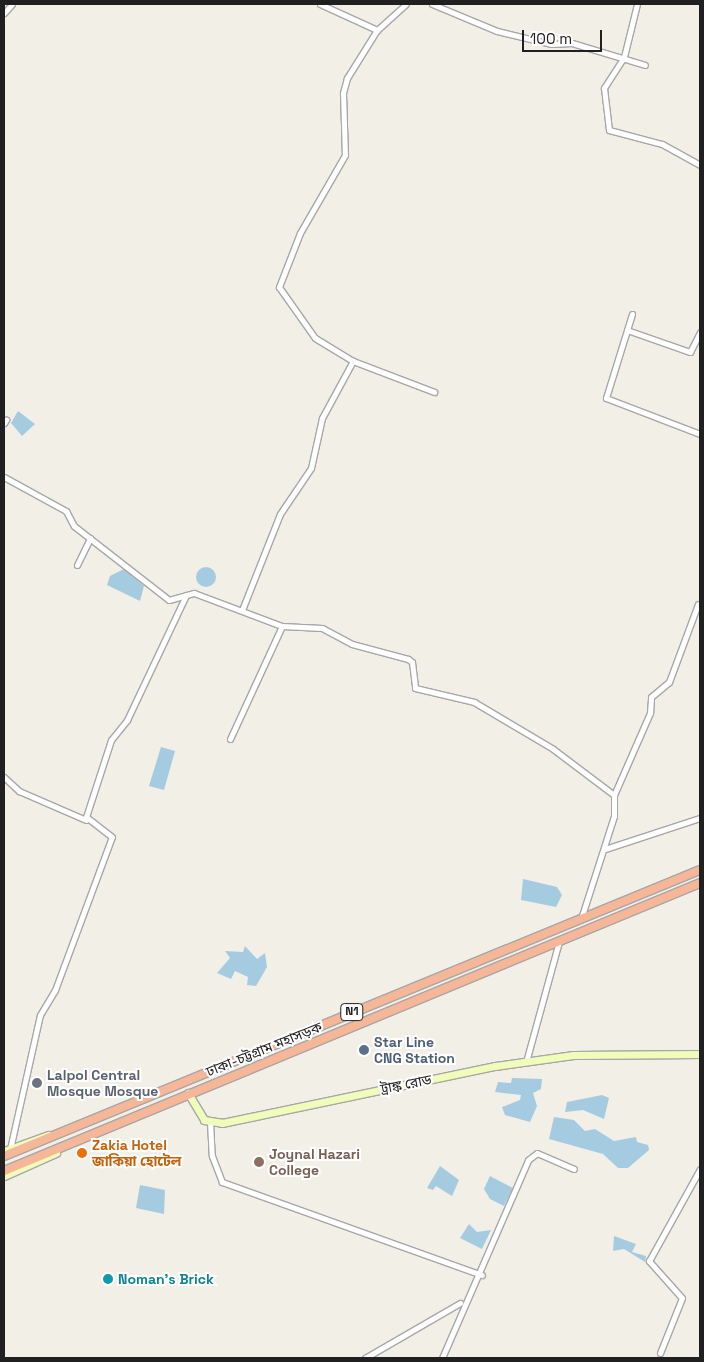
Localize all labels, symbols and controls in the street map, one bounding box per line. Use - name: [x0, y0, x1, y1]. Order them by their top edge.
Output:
- scale bar: [524, 20, 604, 52]
- text: 100 m: [530, 29, 572, 48]
- road number: N1: [340, 1002, 364, 1022]
- street label: ঢাকা-চট্টগ্রাম মহাসড়ক: [204, 1018, 324, 1080]
- place label: Star Line CNG Station: [374, 1034, 455, 1066]
- marker: Star Line CNG Station: [358, 1044, 370, 1056]
- place label: Lalpol Central Mosque Mosque: [47, 1067, 158, 1100]
- street label: ট্রাঙ্ক রোড: [379, 1071, 433, 1097]
- marker: Lalpol Central Mosque Mosque: [31, 1077, 43, 1089]
- place label: Zakia Hotel জাকিয়া হোটেল: [92, 1137, 181, 1170]
- place label: Joynal Hazari College: [269, 1146, 360, 1178]
- marker: Zakia Hotel জাকিয়া হোটেল: [76, 1147, 88, 1159]
- marker: Joynal Hazari College: [253, 1156, 265, 1168]
- place label: Noman's Brick: [118, 1271, 214, 1287]
- marker: Noman's Brick: [102, 1273, 114, 1285]

